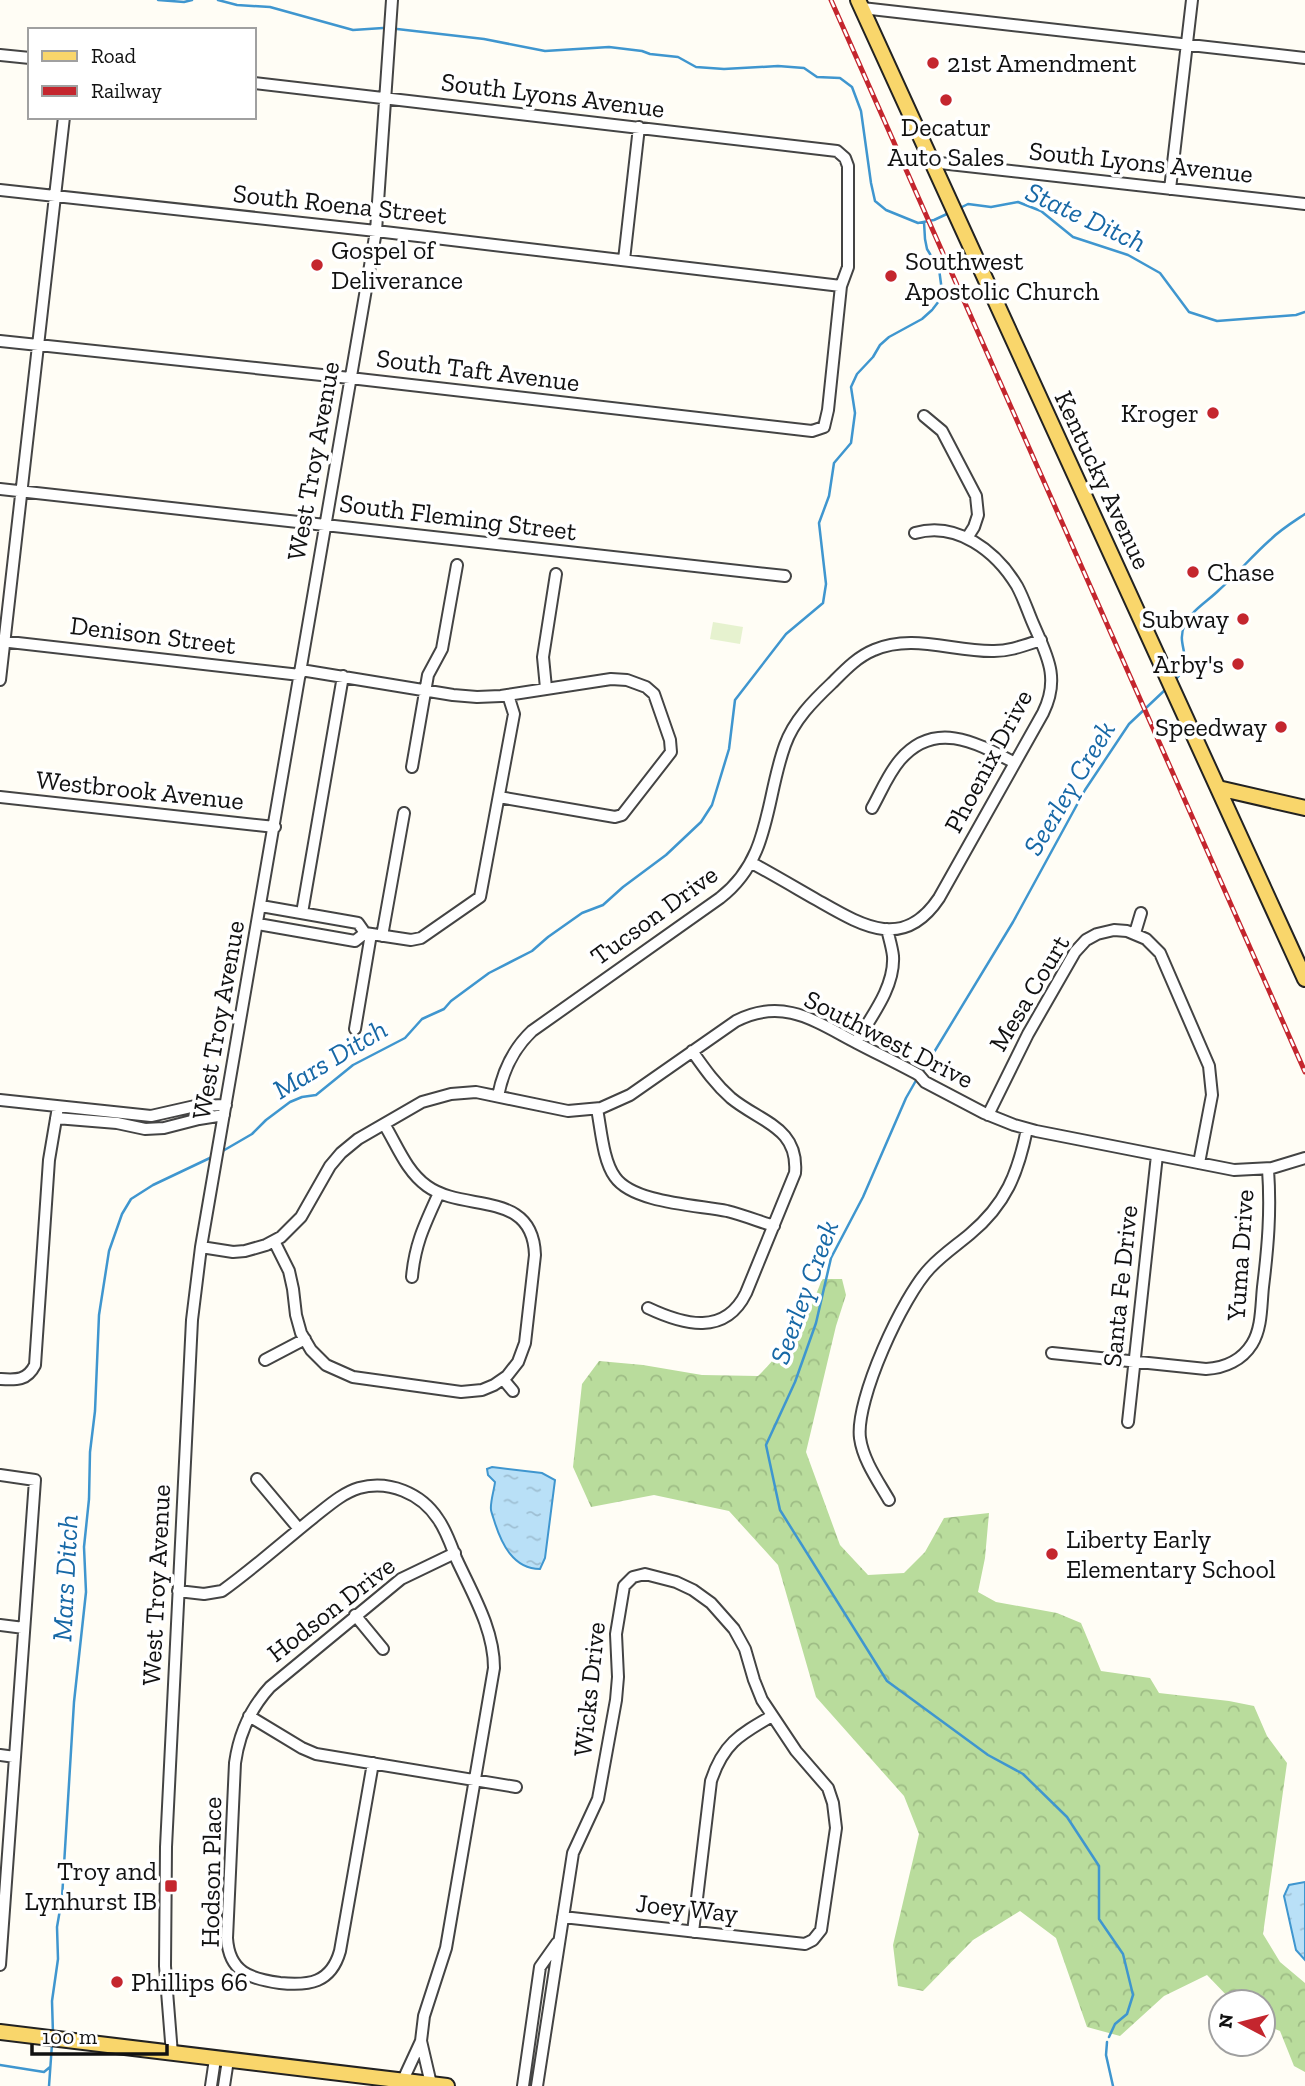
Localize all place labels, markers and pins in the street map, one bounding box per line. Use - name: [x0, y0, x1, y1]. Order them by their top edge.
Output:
- place label: 21st Amendment: [947, 47, 1137, 79]
- marker: 21st Amendment: [925, 55, 941, 71]
- marker: Decatur Auto Sales: [938, 92, 954, 108]
- place label: Decatur Auto Sales: [888, 111, 1004, 173]
- place label: Gospel of Deliverance: [331, 234, 463, 296]
- place label: Southwest Apostolic Church: [905, 245, 1100, 307]
- marker: Gospel of Deliverance: [309, 257, 325, 273]
- marker: Southwest Apostolic Church: [883, 268, 899, 284]
- place label: Kroger: [1121, 397, 1199, 429]
- marker: Kroger: [1205, 405, 1221, 421]
- place label: Chase: [1207, 556, 1275, 588]
- marker: Chase: [1185, 564, 1201, 580]
- place label: Subway: [1142, 603, 1230, 635]
- marker: Subway: [1235, 611, 1251, 627]
- place label: Arby's: [1153, 648, 1224, 680]
- marker: Arby's: [1230, 656, 1246, 672]
- place label: Speedway: [1155, 711, 1268, 743]
- marker: Speedway: [1273, 719, 1289, 735]
- place label: Liberty Early Elementary School: [1066, 1523, 1276, 1585]
- marker: Liberty Early Elementary School: [1044, 1546, 1060, 1562]
- place label: Troy and Lynhurst IB: [25, 1855, 157, 1917]
- marker: Troy and Lynhurst IB: [163, 1878, 179, 1894]
- place label: Phillips 66: [131, 1966, 248, 1998]
- marker: Phillips 66: [109, 1974, 125, 1990]

